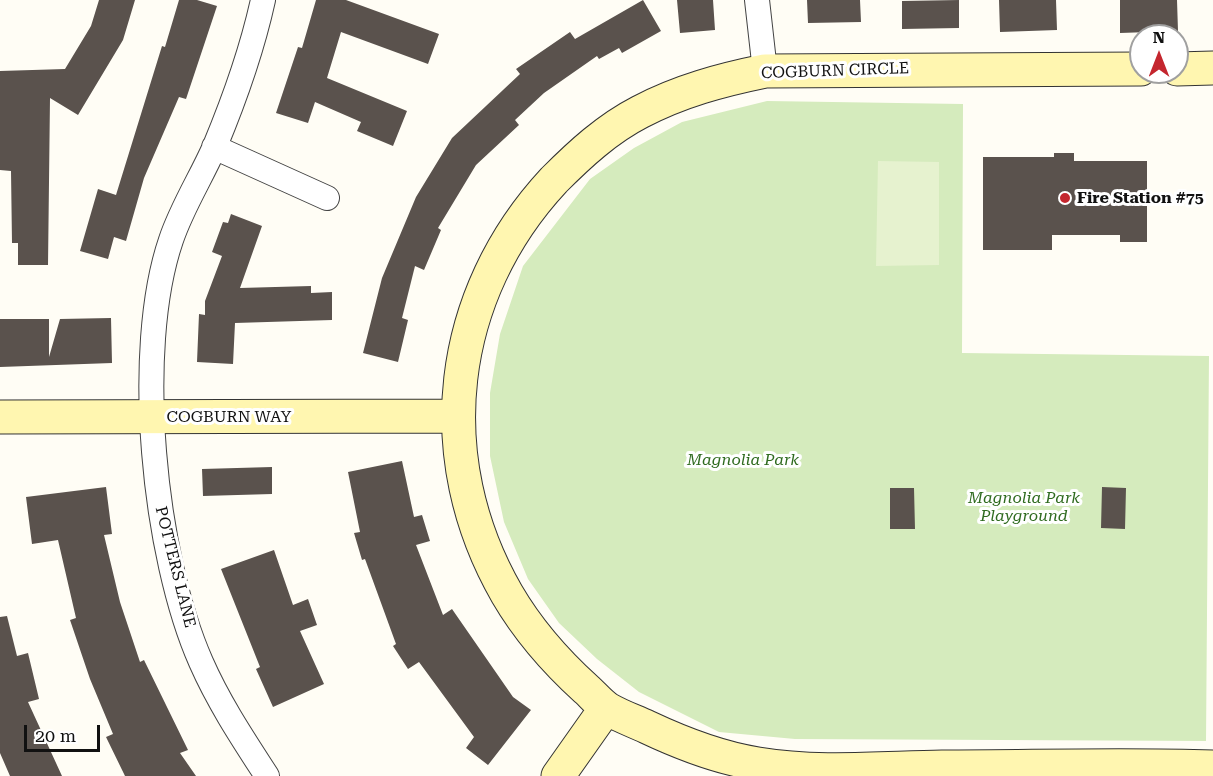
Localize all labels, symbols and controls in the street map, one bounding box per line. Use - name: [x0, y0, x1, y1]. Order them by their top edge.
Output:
- north arrow: [1129, 24, 1189, 84]
- text: N: [1153, 28, 1165, 47]
- street label: COGBURN CIRCLE: [761, 59, 909, 83]
- place label: Fire Station #75: [1077, 188, 1204, 208]
- marker: Fire Station #75: [1058, 191, 1072, 205]
- street label: COGBURN WAY: [167, 407, 291, 427]
- park label: Magnolia Park: [687, 450, 799, 470]
- park label: Magnolia Park Playground: [968, 488, 1080, 526]
- street label: POTTERS LANE: [151, 504, 199, 630]
- scale bar: [27, 713, 104, 751]
- text: 20 m: [35, 725, 76, 746]

